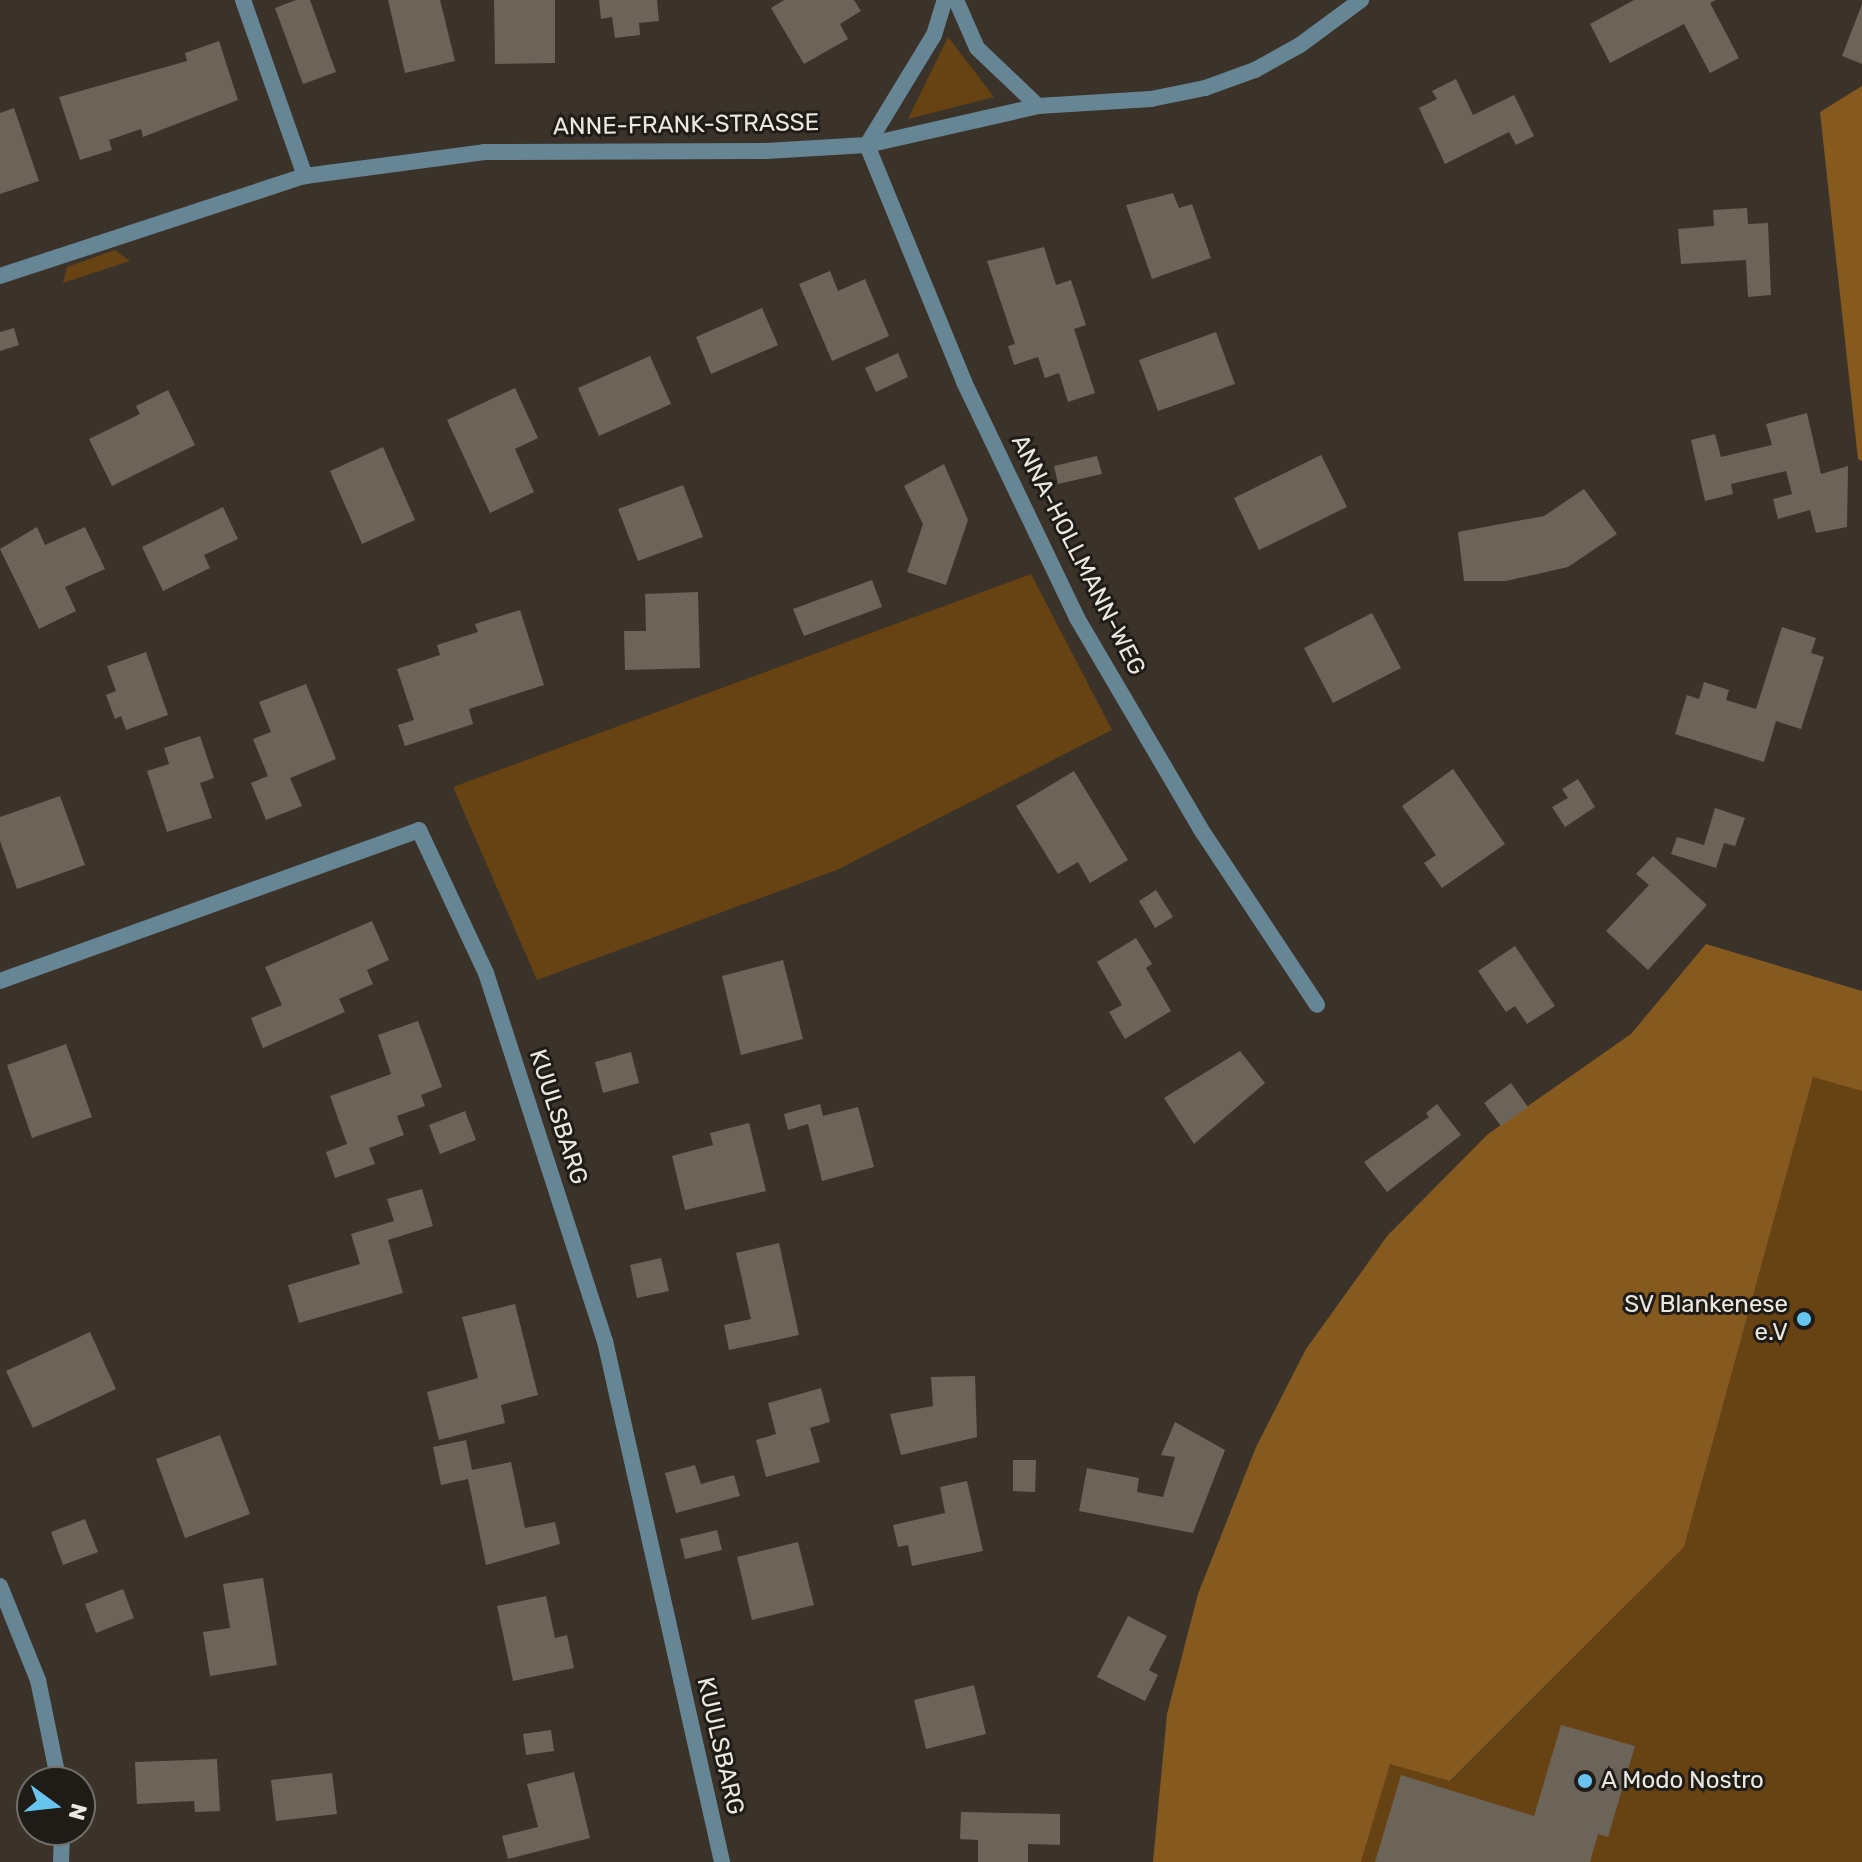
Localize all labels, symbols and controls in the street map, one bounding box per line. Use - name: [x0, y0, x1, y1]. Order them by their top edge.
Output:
- street label: ANNE-FRANK-STRASSE: [553, 108, 819, 142]
- street label: ANNA-HOLLMANN-WEG: [1005, 430, 1151, 680]
- street label: KUULSBARG: [523, 1046, 593, 1188]
- place label: SV Blankenese e.V: [1623, 1291, 1788, 1347]
- marker: SV Blankenese e.V: [1795, 1310, 1813, 1328]
- street label: KUULSBARG: [690, 1674, 750, 1818]
- north arrow: [16, 1766, 96, 1846]
- place label: A Modo Nostro: [1601, 1767, 1764, 1795]
- marker: A Modo Nostro: [1576, 1772, 1594, 1790]
- text: N: [63, 1801, 93, 1823]

